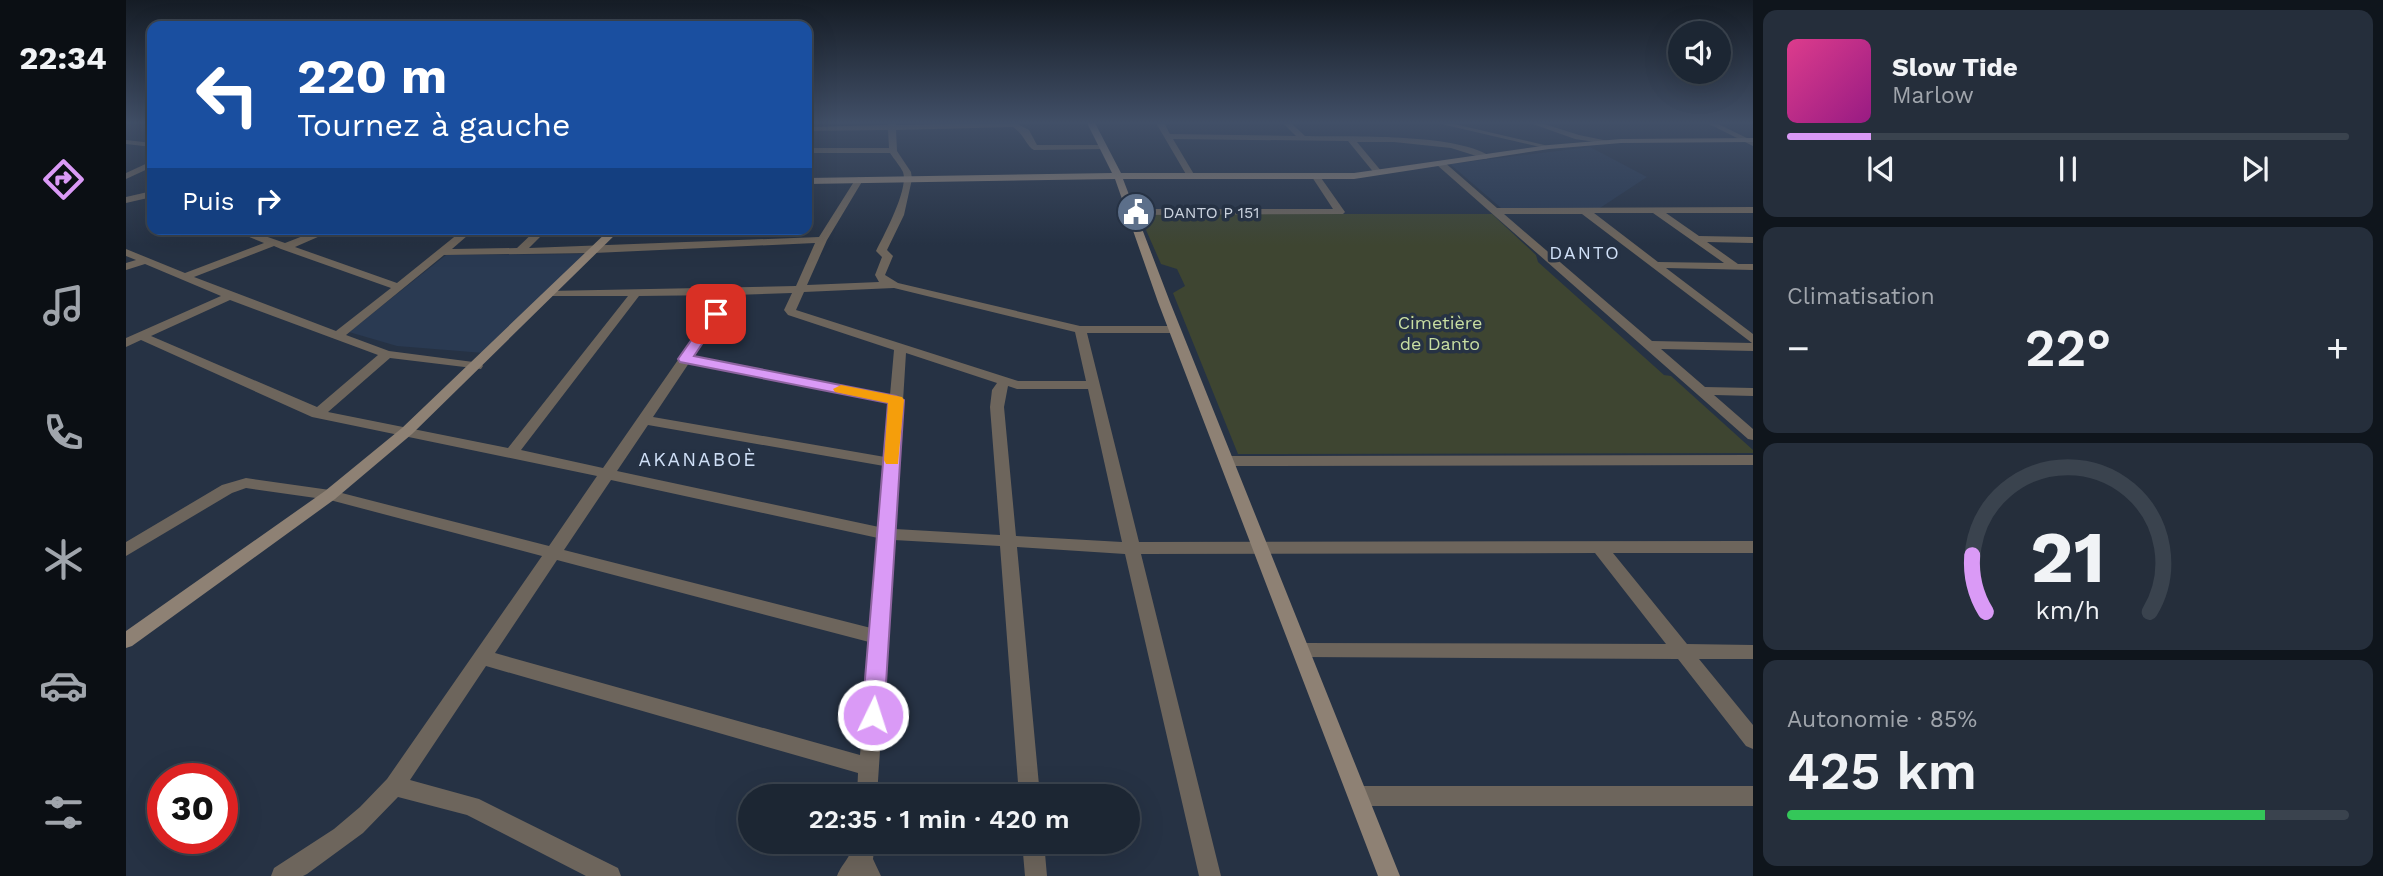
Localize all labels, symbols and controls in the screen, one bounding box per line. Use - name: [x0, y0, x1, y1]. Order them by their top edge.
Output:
- map controls: [1668, 21, 1731, 84]
- button: sound: [1668, 21, 1731, 84]
- text: 22:34: [19, 39, 107, 77]
- text: 220 m: [297, 47, 447, 105]
- icon: left: [182, 49, 273, 140]
- text: Slow Tide: [1892, 52, 2018, 82]
- text: Marlow: [1892, 82, 1974, 109]
- text: Tournez à gauche: [297, 106, 570, 144]
- icon: previous: [1862, 150, 1900, 188]
- icon: pause: [2049, 150, 2087, 188]
- icon: next: [2236, 150, 2274, 188]
- icon: directions: [39, 155, 88, 204]
- icon: right: [249, 182, 287, 220]
- text: Puis: [182, 186, 235, 216]
- public building icon: DANTO P 151: [1115, 191, 1157, 233]
- place label: DANTO P 151: [1163, 203, 1260, 222]
- district label: DANTO: [1549, 242, 1621, 263]
- icon: music: [39, 281, 88, 330]
- text: Climatisation: [1787, 283, 1935, 310]
- pin: [686, 284, 746, 344]
- icon: arrive: [697, 295, 735, 333]
- park label: Cimetière de Danto: [1398, 312, 1482, 354]
- text: 22°: [2025, 318, 2111, 379]
- text: −: [1787, 326, 1810, 370]
- text: +: [2326, 326, 2349, 370]
- icon: phone: [39, 408, 88, 457]
- district label: AKANABOÈ: [639, 448, 757, 471]
- text: 21: [2031, 515, 2105, 601]
- icon: climate: [39, 535, 88, 584]
- text: km/h: [2036, 596, 2100, 625]
- icon: car: [39, 661, 88, 710]
- position arrow: [836, 678, 910, 752]
- text: Autonomie · 85%: [1787, 706, 1977, 733]
- text: 425 km: [1787, 741, 1977, 802]
- speed limit sign: 30: [147, 763, 238, 854]
- icon: filters: [39, 788, 88, 837]
- text: 22:35 · 1 min · 420 m: [808, 804, 1070, 834]

